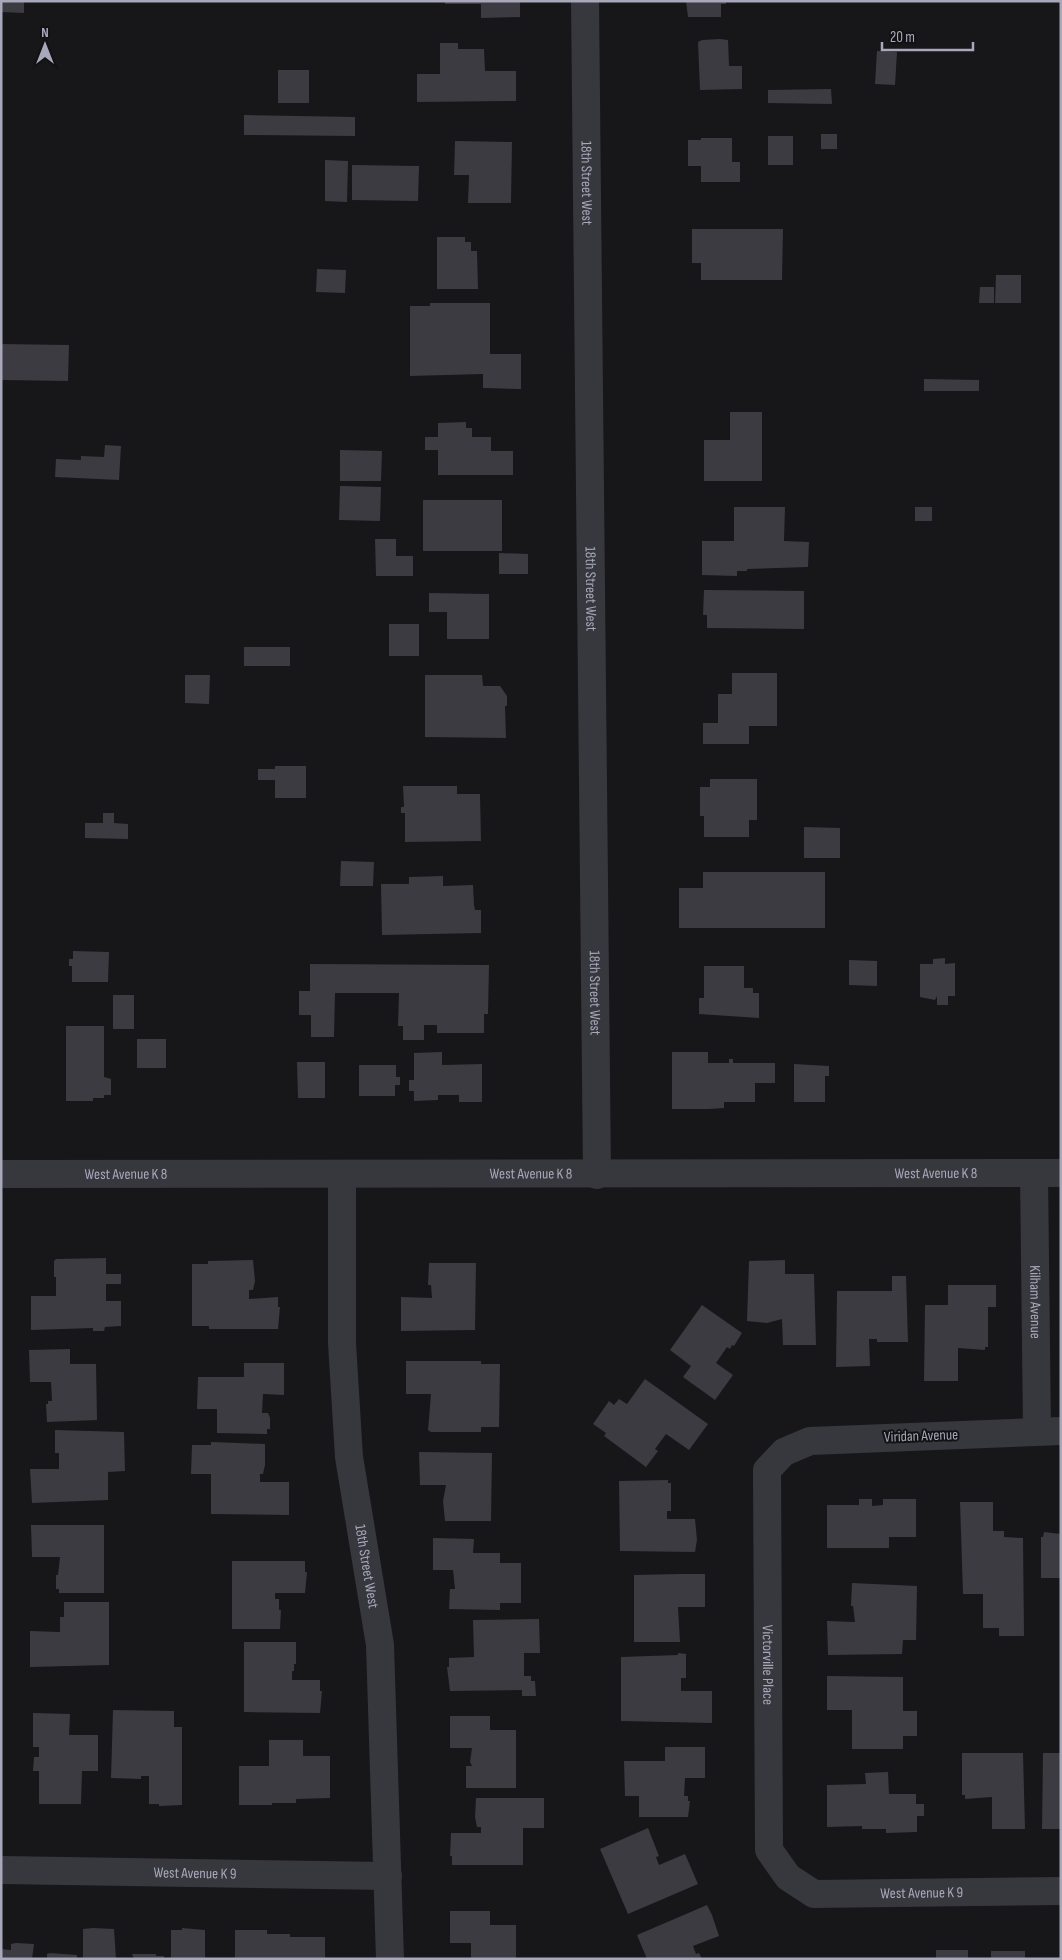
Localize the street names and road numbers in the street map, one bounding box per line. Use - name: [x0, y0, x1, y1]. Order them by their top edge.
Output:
- street label: 18th Street West: [577, 140, 597, 226]
- street label: 18th Street West: [581, 546, 601, 632]
- street label: 18th Street West: [585, 950, 605, 1036]
- street label: West Avenue K 8: [85, 1164, 167, 1183]
- street label: West Avenue K 8: [490, 1164, 572, 1183]
- street label: West Avenue K 8: [895, 1164, 977, 1183]
- street label: Kilham Avenue: [1026, 1265, 1045, 1339]
- street label: Viridan Avenue: [884, 1425, 958, 1447]
- street label: 18th Street West: [351, 1523, 383, 1610]
- street label: Victorville Place: [758, 1625, 778, 1705]
- street label: West Avenue K 9: [153, 1863, 237, 1883]
- street label: West Avenue K 9: [880, 1883, 963, 1903]

